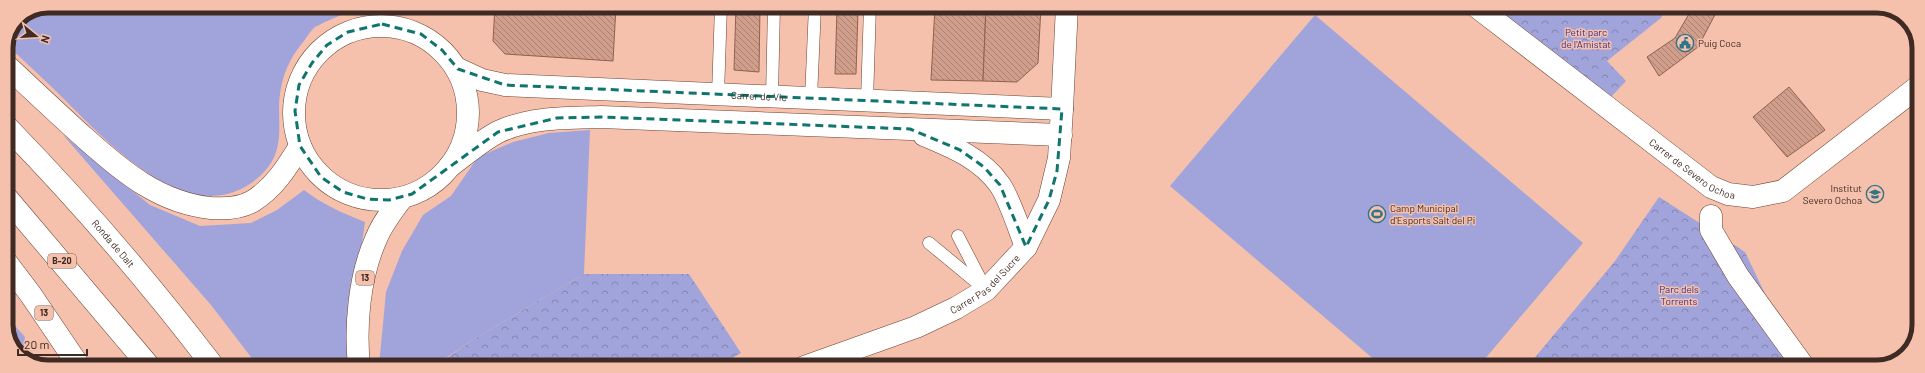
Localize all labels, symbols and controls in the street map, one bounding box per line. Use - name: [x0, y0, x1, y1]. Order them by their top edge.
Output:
- north arrow: [16, 16, 56, 56]
- park label: Petit parc de l'Amistat: [1561, 26, 1611, 50]
- public building icon: Puig Coca: [1675, 33, 1695, 53]
- text: N: [39, 34, 53, 45]
- place label: Puig Coca: [1698, 37, 1741, 49]
- street label: Carrer de Vic: [731, 89, 787, 103]
- street label: Carrer de Severo Ochoa: [1647, 136, 1736, 201]
- place label: Institut Severo Ochoa: [1803, 182, 1862, 206]
- school or university icon: Institut Severo Ochoa: [1865, 184, 1885, 204]
- place label: Camp Municipal d'Esports Salt del Pi: [1390, 202, 1475, 226]
- sports icon: Camp Municipal d'Esports Salt del Pi: [1367, 204, 1387, 224]
- street label: Ronda de Dalt: [89, 217, 138, 270]
- street label: Carrer Pas del Sucre: [948, 252, 1022, 316]
- road number: B-20: [48, 254, 76, 268]
- road number: 13: [356, 271, 374, 285]
- park label: Parc dels Torrents: [1659, 283, 1699, 307]
- road number: 13: [35, 306, 53, 320]
- scale bar: [18, 331, 87, 357]
- text: 20 m: [24, 337, 50, 351]

